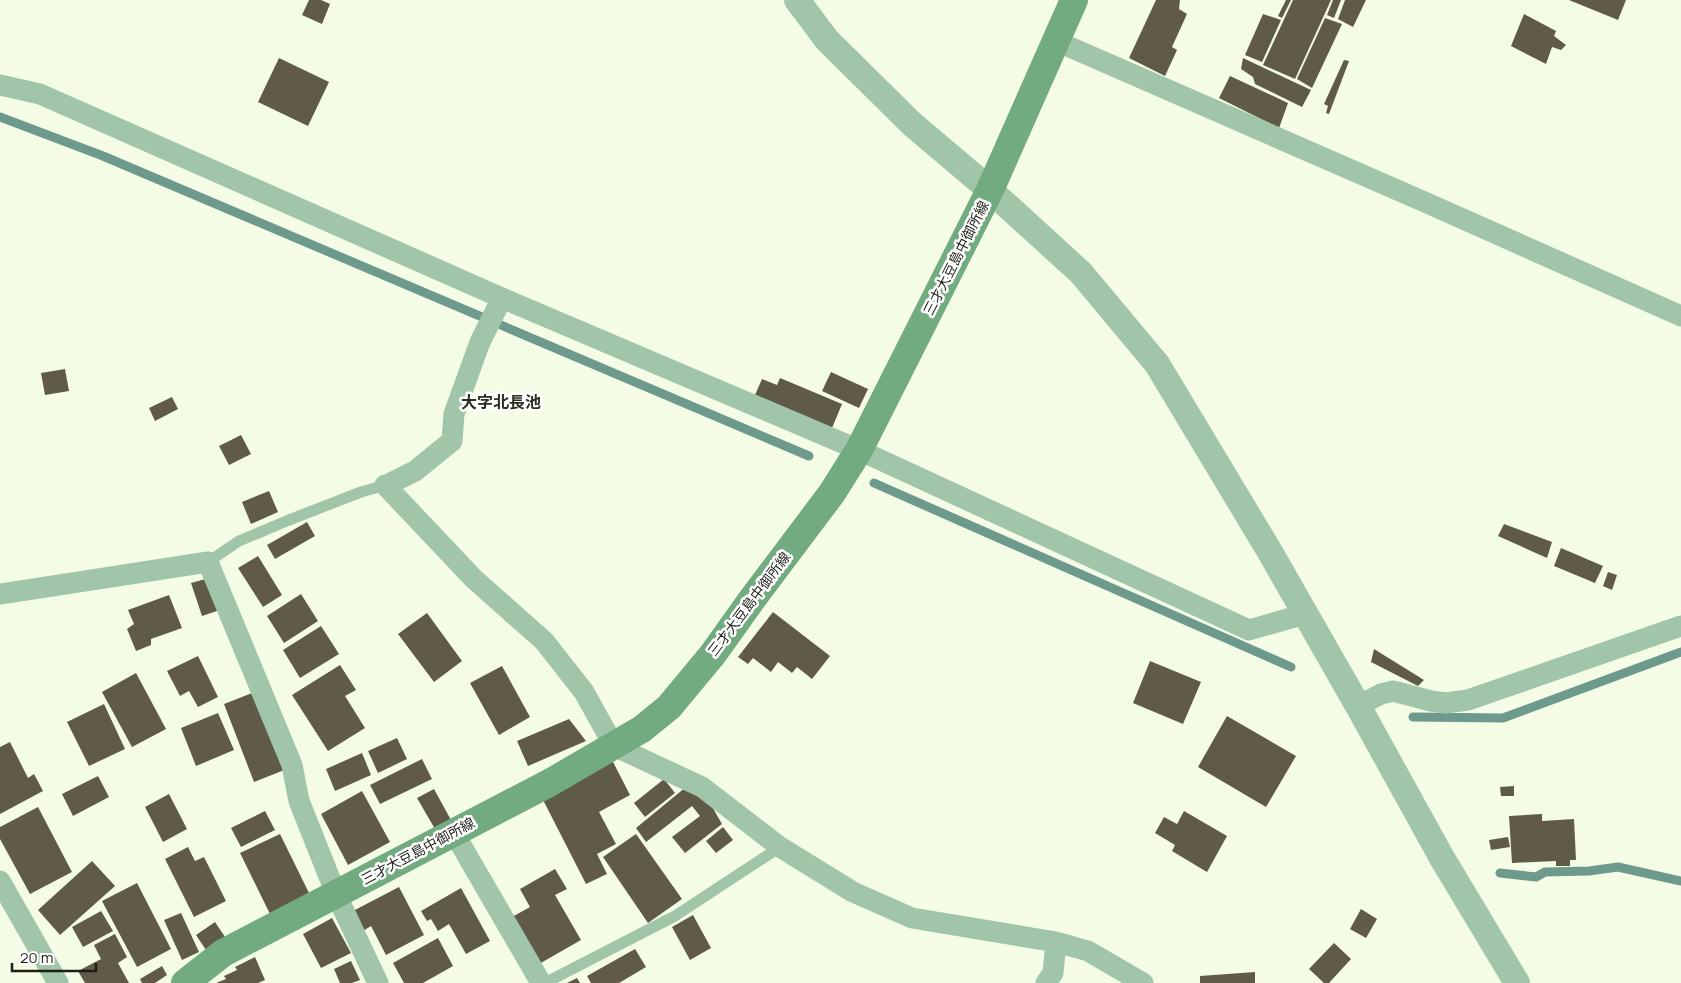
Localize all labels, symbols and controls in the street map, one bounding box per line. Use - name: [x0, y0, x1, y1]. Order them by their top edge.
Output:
- street label: 三才大豆島中御所線: [918, 197, 993, 318]
- district label: 大字北長池: [461, 391, 541, 413]
- street label: 三才大豆島中御所線: [703, 548, 794, 660]
- street label: 三才大豆島中御所線: [358, 813, 478, 889]
- scale bar: [12, 940, 96, 972]
- text: 20 m: [20, 947, 53, 968]

